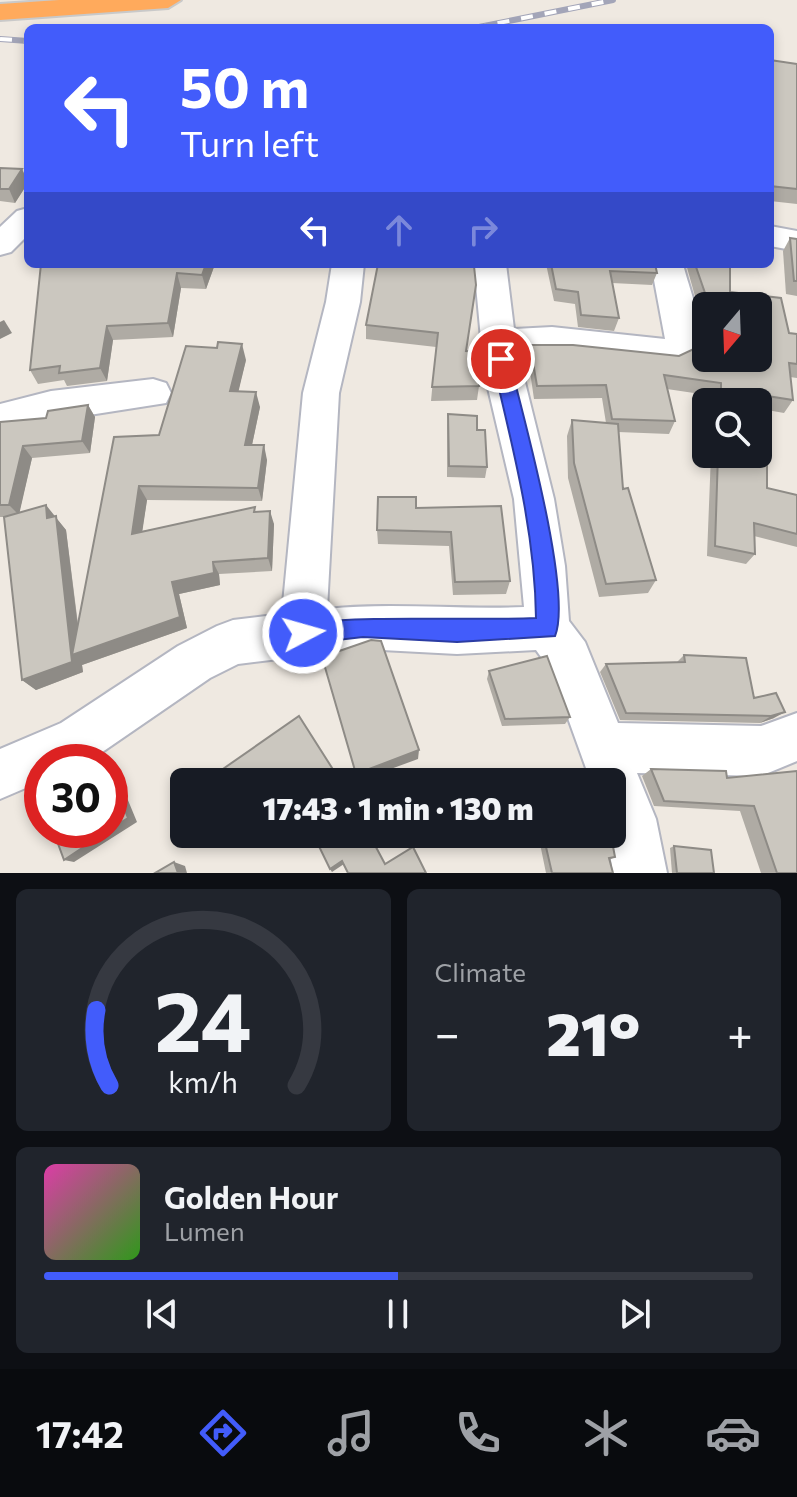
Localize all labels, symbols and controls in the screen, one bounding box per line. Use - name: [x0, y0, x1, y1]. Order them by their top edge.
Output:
- text: 50 m: [180, 51, 309, 120]
- icon: left: [48, 56, 152, 160]
- text: Turn left: [180, 120, 319, 164]
- icon: left: [293, 208, 337, 252]
- icon: ahead: [377, 208, 421, 252]
- icon: right: [461, 208, 505, 252]
- north arrow: [692, 292, 772, 372]
- map controls: [692, 292, 772, 468]
- pin: [467, 325, 535, 393]
- icon: arrive: [479, 337, 523, 381]
- button: search: [692, 388, 772, 468]
- position arrow: [261, 591, 345, 675]
- speed limit sign: 30: [24, 744, 128, 848]
- text: 17:43 · 1 min · 130 m: [262, 789, 534, 826]
- text: Climate: [435, 956, 526, 987]
- text: 24: [155, 967, 252, 1069]
- text: 21°: [546, 995, 640, 1068]
- text: −: [435, 1005, 460, 1059]
- text: +: [727, 1005, 753, 1059]
- text: km/h: [168, 1064, 238, 1099]
- text: Golden Hour: [164, 1178, 338, 1215]
- text: Lumen: [164, 1215, 245, 1246]
- icon: previous: [140, 1292, 184, 1336]
- icon: pause: [376, 1292, 420, 1336]
- icon: next: [613, 1292, 657, 1336]
- icon: directions: [195, 1405, 251, 1461]
- icon: music: [323, 1405, 379, 1461]
- icon: phone: [450, 1405, 506, 1461]
- icon: climate: [578, 1405, 634, 1461]
- icon: car: [705, 1405, 761, 1461]
- text: 17:42: [36, 1411, 124, 1455]

